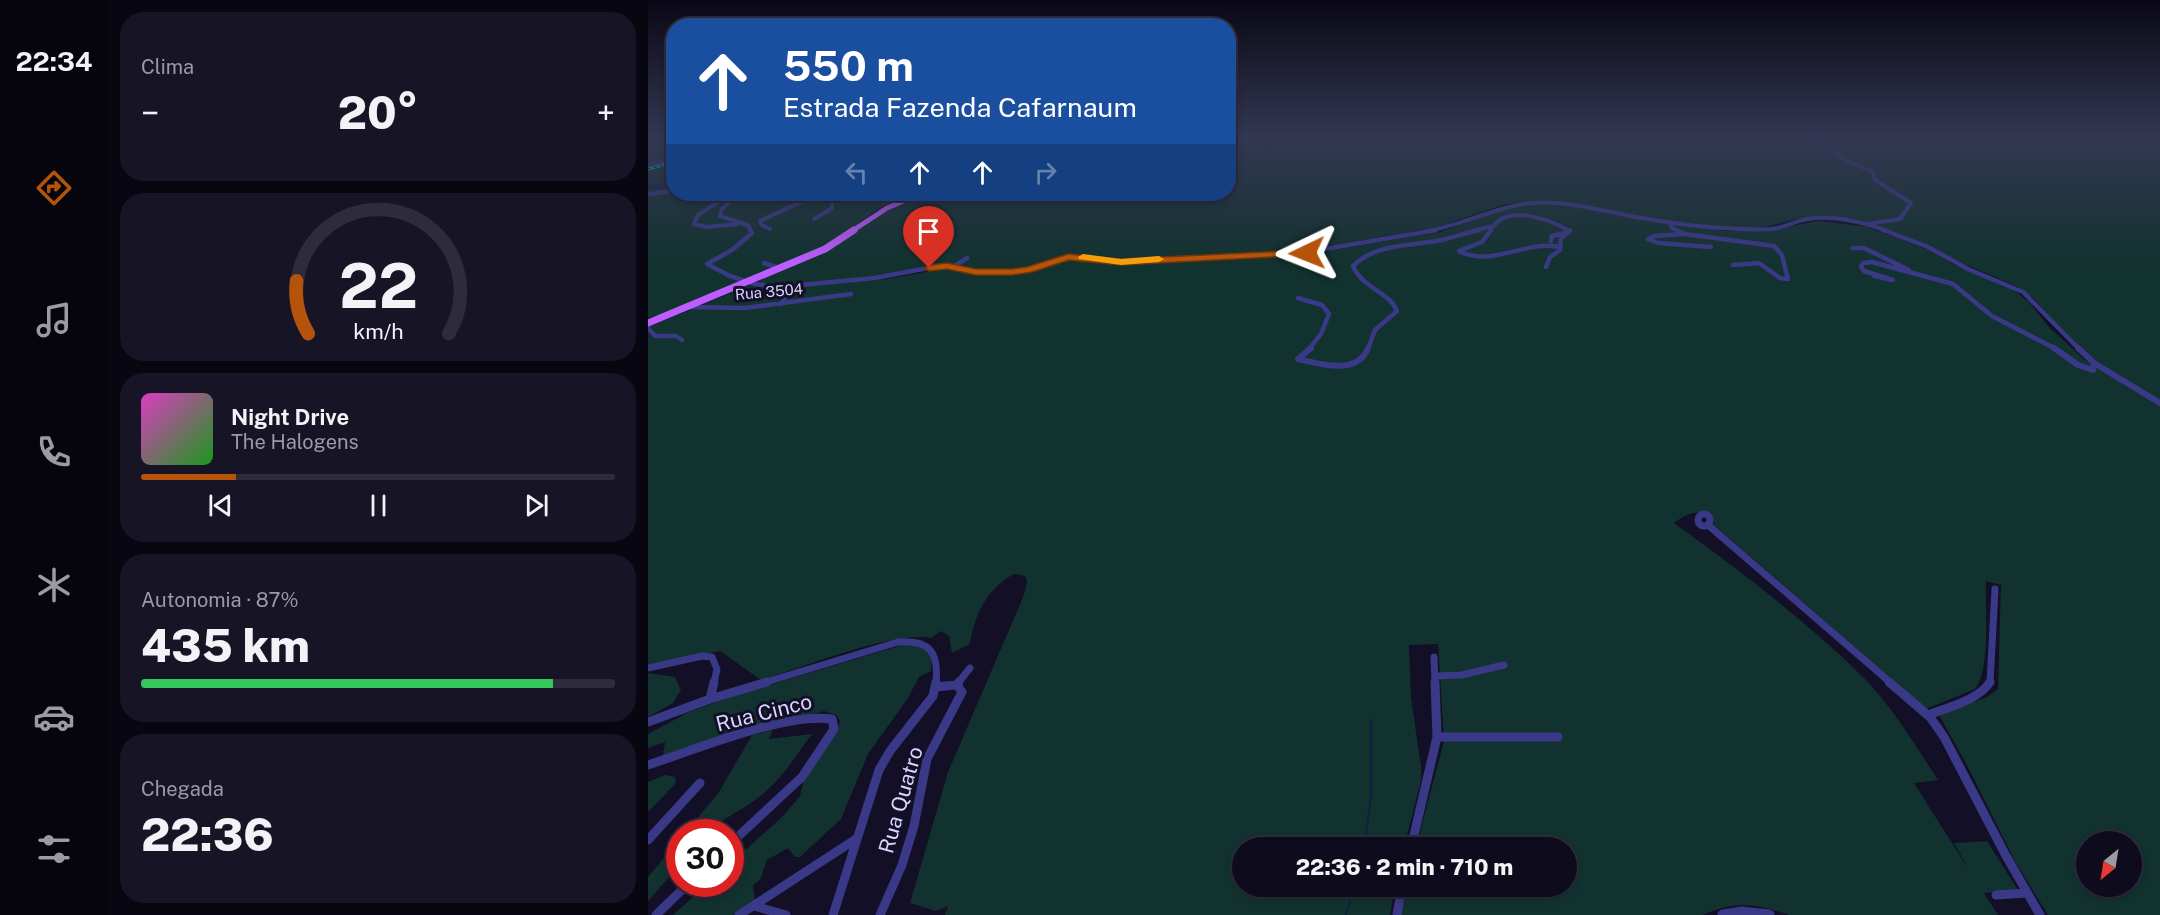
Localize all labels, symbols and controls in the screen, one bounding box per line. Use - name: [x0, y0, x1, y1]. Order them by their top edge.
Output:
- text: 550 m: [783, 41, 914, 90]
- icon: ahead: [684, 42, 762, 120]
- text: 22:34: [15, 45, 93, 77]
- text: Clima: [141, 55, 194, 79]
- text: 20°: [338, 86, 418, 139]
- text: Estrada Fazenda Cafarnaum: [783, 91, 1137, 123]
- text: −: [141, 94, 159, 132]
- text: +: [597, 94, 615, 132]
- icon: left: [840, 156, 873, 189]
- icon: ahead: [903, 156, 936, 189]
- icon: ahead: [966, 156, 999, 189]
- icon: right: [1029, 156, 1062, 189]
- icon: directions: [33, 167, 75, 209]
- pin: [903, 206, 954, 268]
- icon: arrive: [912, 215, 945, 248]
- position arrow: [1275, 221, 1339, 285]
- text: 22: [338, 249, 418, 322]
- street label: Rua 3504: [734, 280, 804, 303]
- icon: music: [33, 299, 75, 341]
- text: km/h: [353, 319, 403, 344]
- text: Night Drive: [231, 404, 349, 430]
- text: The Halogens: [231, 430, 359, 454]
- icon: phone: [33, 431, 75, 473]
- icon: previous: [204, 489, 237, 522]
- icon: pause: [362, 489, 395, 522]
- icon: next: [520, 489, 553, 522]
- icon: climate: [33, 564, 75, 606]
- text: Autonomia · 87%: [141, 588, 298, 612]
- text: 435 km: [141, 619, 310, 672]
- street label: Rua Cinco: [713, 689, 814, 737]
- icon: car: [33, 696, 75, 738]
- street label: Rua Quatro: [873, 744, 928, 856]
- text: Chegada: [141, 777, 224, 801]
- text: 22:36: [141, 808, 274, 861]
- speed limit sign: 30: [666, 819, 744, 897]
- icon: filters: [33, 828, 75, 870]
- north arrow: [2076, 831, 2142, 897]
- map controls: [2076, 831, 2142, 897]
- text: 22:36 · 2 min · 710 m: [1296, 854, 1513, 880]

